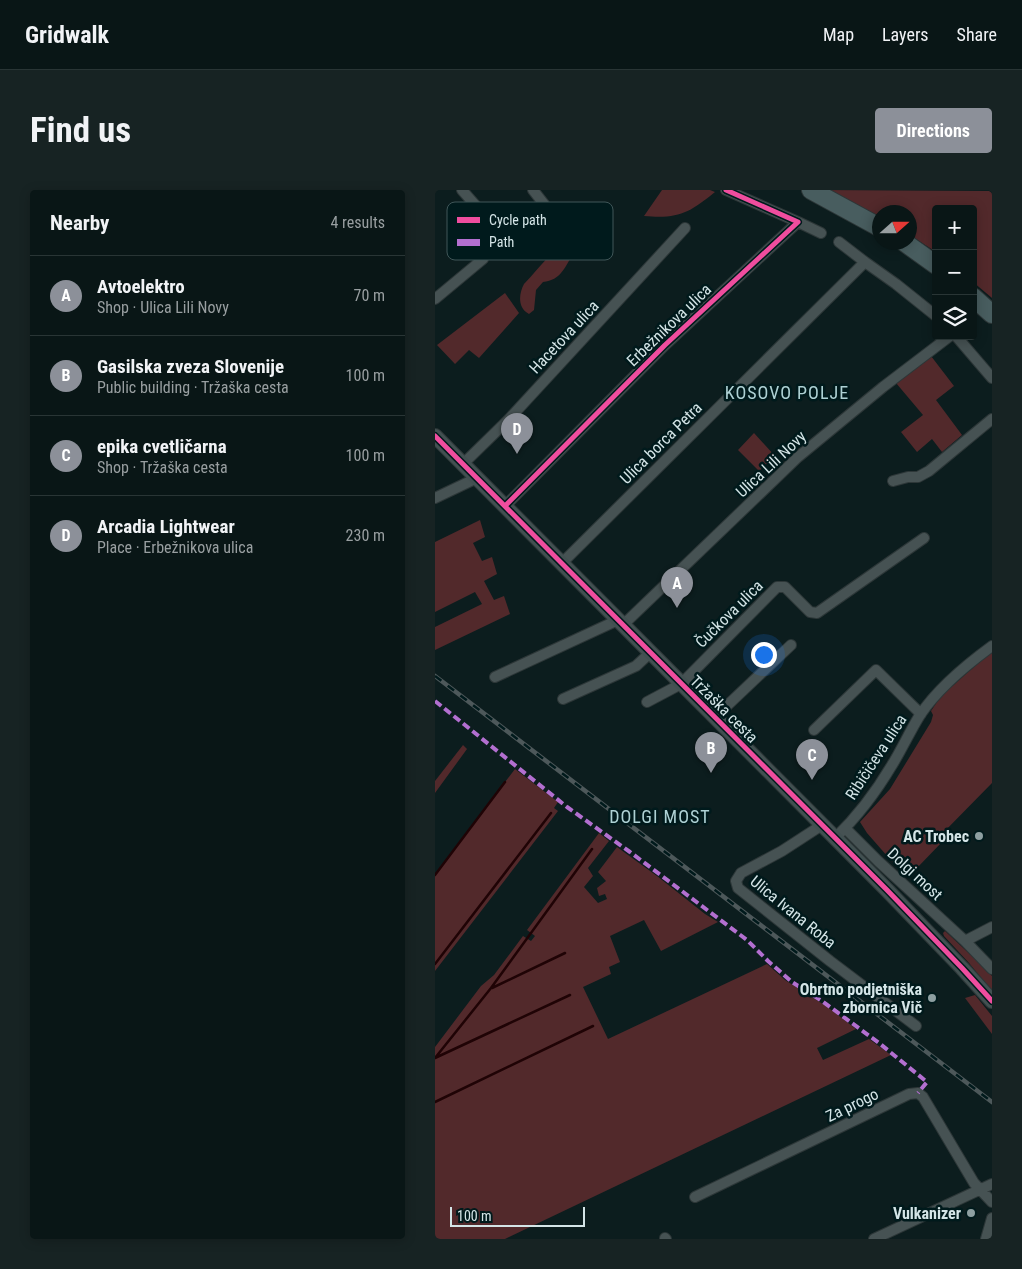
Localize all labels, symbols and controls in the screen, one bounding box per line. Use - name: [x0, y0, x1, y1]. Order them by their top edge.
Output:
- text: Gridwalk: [25, 21, 109, 49]
- text: Map: [823, 24, 854, 45]
- text: Layers: [882, 24, 929, 45]
- text: Share: [957, 24, 997, 45]
- button: Directions: [875, 108, 992, 153]
- text: Find us: [30, 110, 131, 151]
- legend: [447, 202, 613, 260]
- north arrow: [872, 205, 917, 250]
- map controls: [932, 205, 977, 340]
- button: +: [932, 205, 977, 250]
- text: Nearby: [50, 211, 109, 235]
- text: Cycle path: [489, 212, 547, 228]
- text: 4 results: [330, 213, 385, 232]
- text: Path: [489, 234, 514, 250]
- button: −: [932, 250, 977, 295]
- text: Avtoelektro: [97, 275, 185, 298]
- street label: Erbežnikova ulica: [623, 280, 715, 370]
- text: A: [61, 286, 71, 305]
- text: 70 m: [353, 286, 385, 305]
- button: layers: [932, 295, 977, 340]
- street label: Hacetova ulica: [525, 296, 603, 378]
- text: Shop · Ulica Lili Novy: [97, 298, 229, 317]
- text: Gasilska zveza Slovenije: [97, 355, 284, 378]
- text: B: [62, 366, 70, 385]
- text: 100 m: [346, 366, 385, 385]
- text: Public building · Tržaška cesta: [97, 378, 289, 397]
- district label: KOSOVO POLJE: [725, 382, 849, 403]
- street label: Ulica borca Petra: [616, 398, 706, 488]
- pin: D: [501, 413, 533, 454]
- street label: Ulica Lili Novy: [732, 427, 810, 501]
- text: epika cvetličarna: [97, 435, 227, 458]
- text: C: [61, 446, 71, 465]
- text: 100 m: [346, 446, 385, 465]
- text: Shop · Tržaška cesta: [97, 458, 228, 477]
- text: Arcadia Lightwear: [97, 515, 235, 538]
- text: D: [61, 526, 71, 545]
- text: 230 m: [346, 526, 385, 545]
- text: Place · Erbežnikova ulica: [97, 538, 253, 557]
- pin: A: [661, 567, 693, 608]
- street label: Čučkova ulica: [691, 576, 767, 652]
- your location: [751, 642, 777, 668]
- street label: Tržaška cesta: [686, 671, 762, 747]
- street label: Ribičičeva ulica: [841, 711, 911, 803]
- pin: B: [695, 732, 727, 773]
- pin: C: [796, 739, 828, 780]
- district label: DOLGI MOST: [609, 806, 711, 827]
- place label: AC Trobec: [903, 827, 969, 846]
- marker: AC Trobec: [973, 830, 985, 842]
- street label: Dolgi most: [884, 844, 947, 904]
- street label: Ulica Ivana Roba: [746, 872, 840, 952]
- place label: Obrtno podjetniška zbornica Vič: [800, 980, 922, 1017]
- marker: Obrtno podjetniška zbornica Vič: [926, 992, 938, 1004]
- street label: Za progo: [823, 1084, 881, 1126]
- scale bar: [450, 1204, 585, 1227]
- place label: Vulkanizer: [893, 1204, 961, 1223]
- marker: Vulkanizer: [965, 1207, 977, 1219]
- text: 100 m: [457, 1208, 492, 1224]

